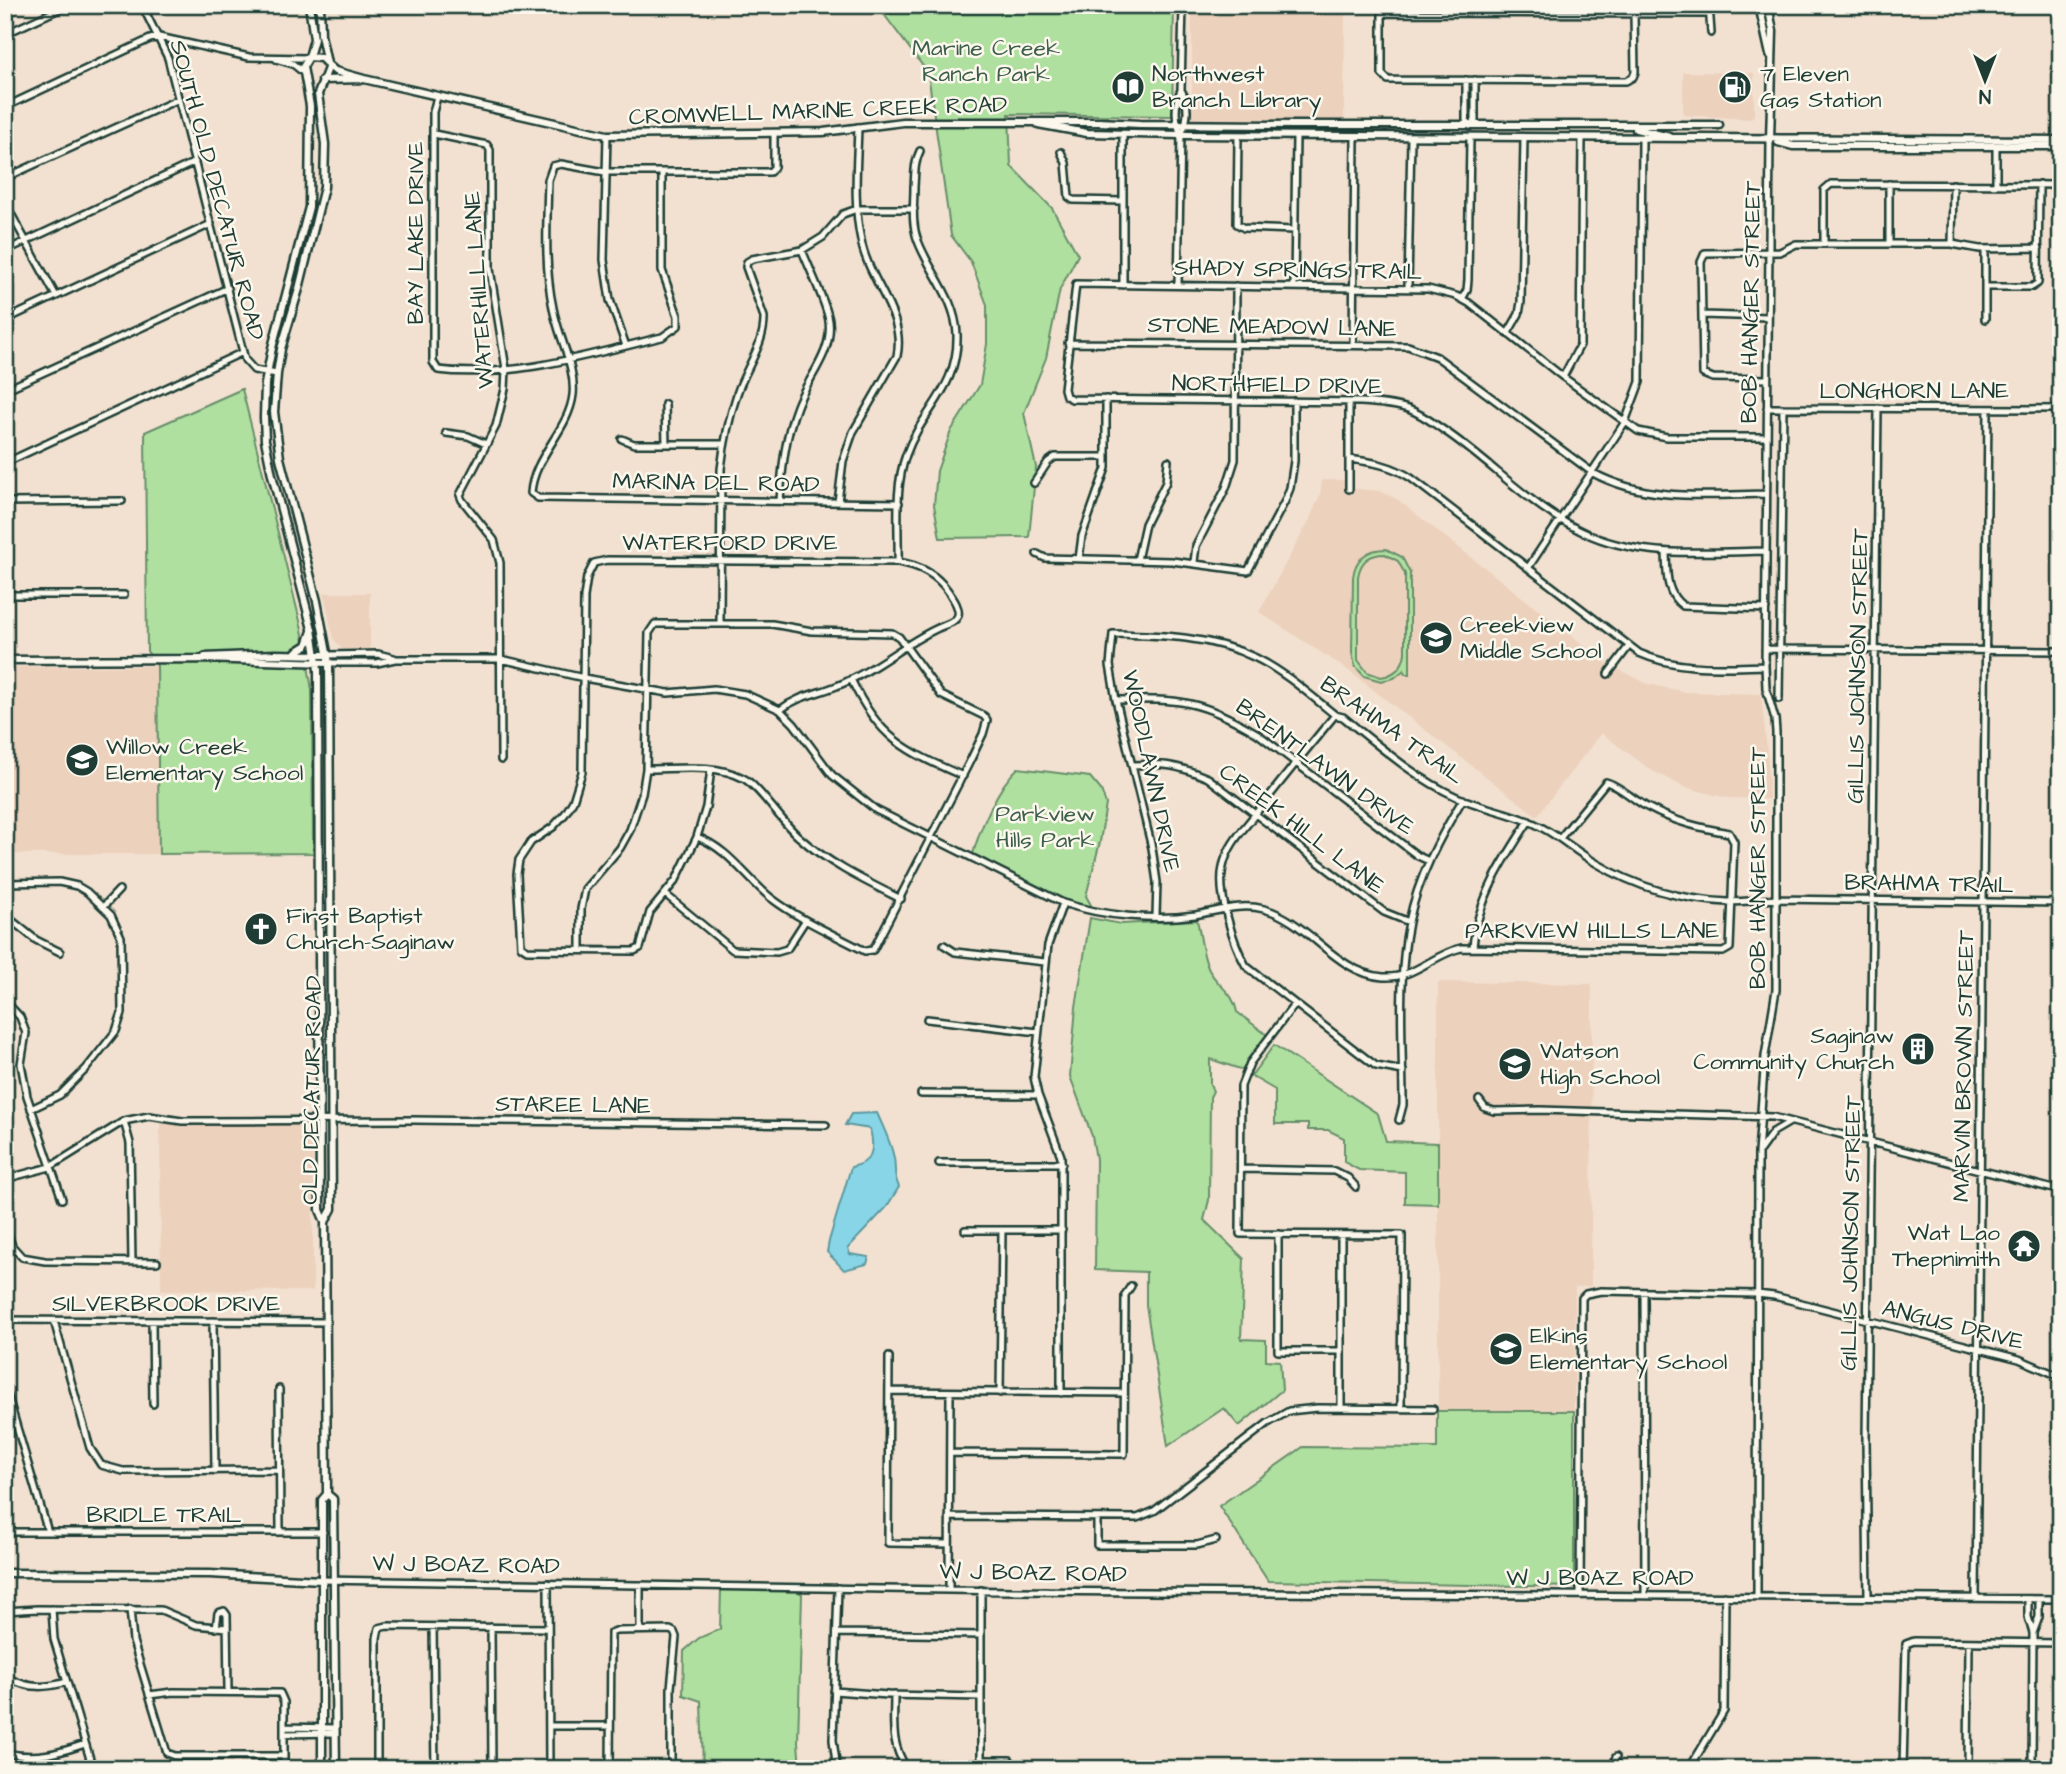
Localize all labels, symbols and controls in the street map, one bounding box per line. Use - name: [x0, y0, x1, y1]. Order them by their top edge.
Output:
- park label: Marine Creek Ranch Park: [912, 32, 1060, 90]
- street label: SOUTH OLD DECATUR ROAD: [161, 36, 273, 344]
- north arrow: [1951, 46, 2021, 116]
- place label: Northwest Branch Library: [1152, 58, 1322, 117]
- place label: 7 Eleven Gas Station: [1760, 58, 1881, 116]
- library icon: Northwest Branch Library: [1109, 68, 1147, 106]
- fuel station icon: 7 Eleven Gas Station: [1716, 68, 1754, 106]
- text: N: [1979, 82, 1991, 109]
- street label: CROMWELL MARINE CREEK ROAD: [628, 88, 1008, 134]
- street label: BAY LAKE DRIVE: [400, 141, 432, 324]
- street label: BOB HANGER STREET: [1733, 180, 1769, 424]
- street label: WATERHILL LANE: [456, 190, 502, 390]
- street label: SHADY SPRINGS TRAIL: [1174, 252, 1423, 288]
- street label: STONE MEADOW LANE: [1147, 309, 1397, 345]
- street label: NORTHFIELD DRIVE: [1172, 367, 1383, 403]
- street label: LONGHORN LANE: [1819, 375, 2009, 407]
- street label: MARINA DEL ROAD: [612, 465, 820, 501]
- street label: WATERFORD DRIVE: [622, 527, 838, 559]
- street label: GILLIS JOHNSON STREET: [1840, 527, 1876, 804]
- place label: Creekview Middle School: [1460, 609, 1602, 667]
- school or university icon: Creekview Middle School: [1417, 619, 1455, 657]
- street label: WOODLAWN DRIVE: [1114, 667, 1188, 876]
- street label: BRAHMA TRAIL: [1314, 668, 1471, 792]
- street label: BRENTLAWN DRIVE: [1229, 691, 1421, 843]
- place label: Willow Creek Elementary School: [106, 731, 303, 790]
- school or university icon: Willow Creek Elementary School: [63, 741, 101, 779]
- street label: BOB HANGER STREET: [1742, 746, 1774, 989]
- street label: CREEK HILL LANE: [1212, 756, 1392, 902]
- park label: Parkview Hills Park: [995, 798, 1095, 856]
- street label: BRAHMA TRAIL: [1844, 867, 2014, 901]
- place label: First Baptist Church-Saginaw: [286, 900, 455, 959]
- church icon: First Baptist Church-Saginaw: [242, 910, 280, 948]
- street label: PARKVIEW HILLS LANE: [1465, 915, 1719, 947]
- street label: MARVIN BROWN STREET: [1946, 929, 1982, 1202]
- street label: OLD DECATUR ROAD: [294, 975, 330, 1205]
- place label: Saginaw Community Church: [1693, 1020, 1895, 1079]
- building icon: Saginaw Community Church: [1899, 1030, 1937, 1068]
- place label: Watson High School: [1540, 1035, 1660, 1094]
- school or university icon: Watson High School: [1496, 1045, 1534, 1083]
- street label: STAREE LANE: [495, 1088, 651, 1122]
- street label: GILLIS JOHNSON STREET: [1833, 1094, 1869, 1371]
- place label: Wat Lao Thepnimith: [1892, 1217, 2001, 1275]
- temple icon: Wat Lao Thepnimith: [2005, 1227, 2043, 1265]
- street label: SILVERBROOK DRIVE: [52, 1288, 280, 1320]
- street label: ANGUS DRIVE: [1879, 1292, 2027, 1358]
- place label: Elkins Elementary School: [1530, 1320, 1727, 1379]
- school or university icon: Elkins Elementary School: [1487, 1330, 1525, 1368]
- street label: BRIDLE TRAIL: [87, 1499, 241, 1531]
- street label: W J BOAZ ROAD: [372, 1547, 560, 1583]
- street label: W J BOAZ ROAD: [939, 1555, 1127, 1591]
- street label: W J BOAZ ROAD: [1506, 1562, 1694, 1594]

